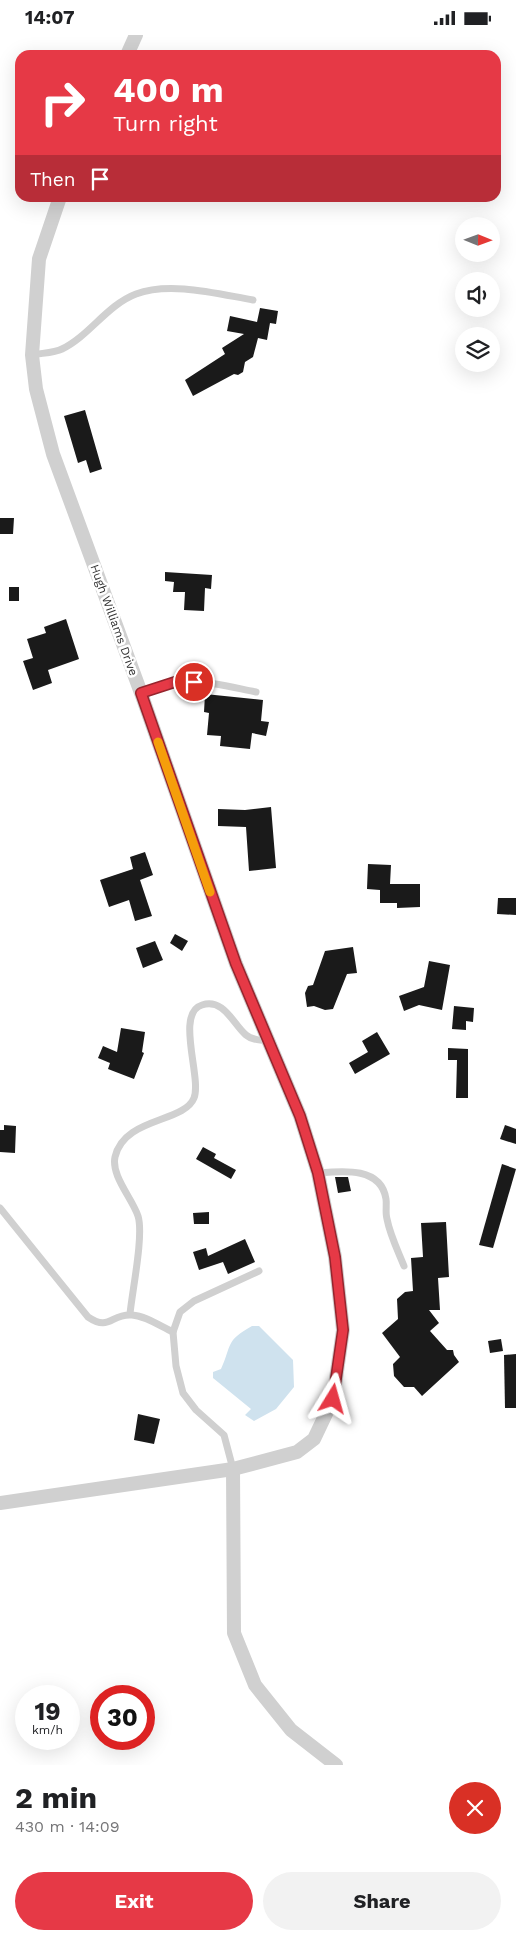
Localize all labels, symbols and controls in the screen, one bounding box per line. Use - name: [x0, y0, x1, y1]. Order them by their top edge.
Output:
- text: 14:07: [25, 6, 75, 29]
- text: 400 m: [113, 69, 224, 111]
- icon: right: [30, 70, 95, 135]
- text: Turn right: [113, 111, 218, 136]
- icon: arrive: [86, 165, 114, 193]
- text: Then: [30, 168, 76, 191]
- north arrow: [455, 217, 500, 263]
- map controls: [455, 217, 500, 372]
- button: sound: [455, 272, 500, 317]
- button: layers: [455, 327, 500, 372]
- street label: Hugh Williams Drive: [87, 562, 141, 678]
- pin: [173, 661, 215, 703]
- icon: arrive: [180, 668, 208, 696]
- position arrow: [306, 1372, 358, 1424]
- speed limit sign: 30: [90, 1685, 155, 1750]
- text: 19: [34, 1697, 61, 1726]
- text: km/h: [32, 1723, 63, 1737]
- text: 2 min: [15, 1780, 97, 1815]
- button: close: [449, 1782, 501, 1834]
- text: 430 m · 14:09: [15, 1817, 120, 1836]
- button: Exit: [15, 1872, 253, 1930]
- button: Share: [263, 1872, 501, 1930]

